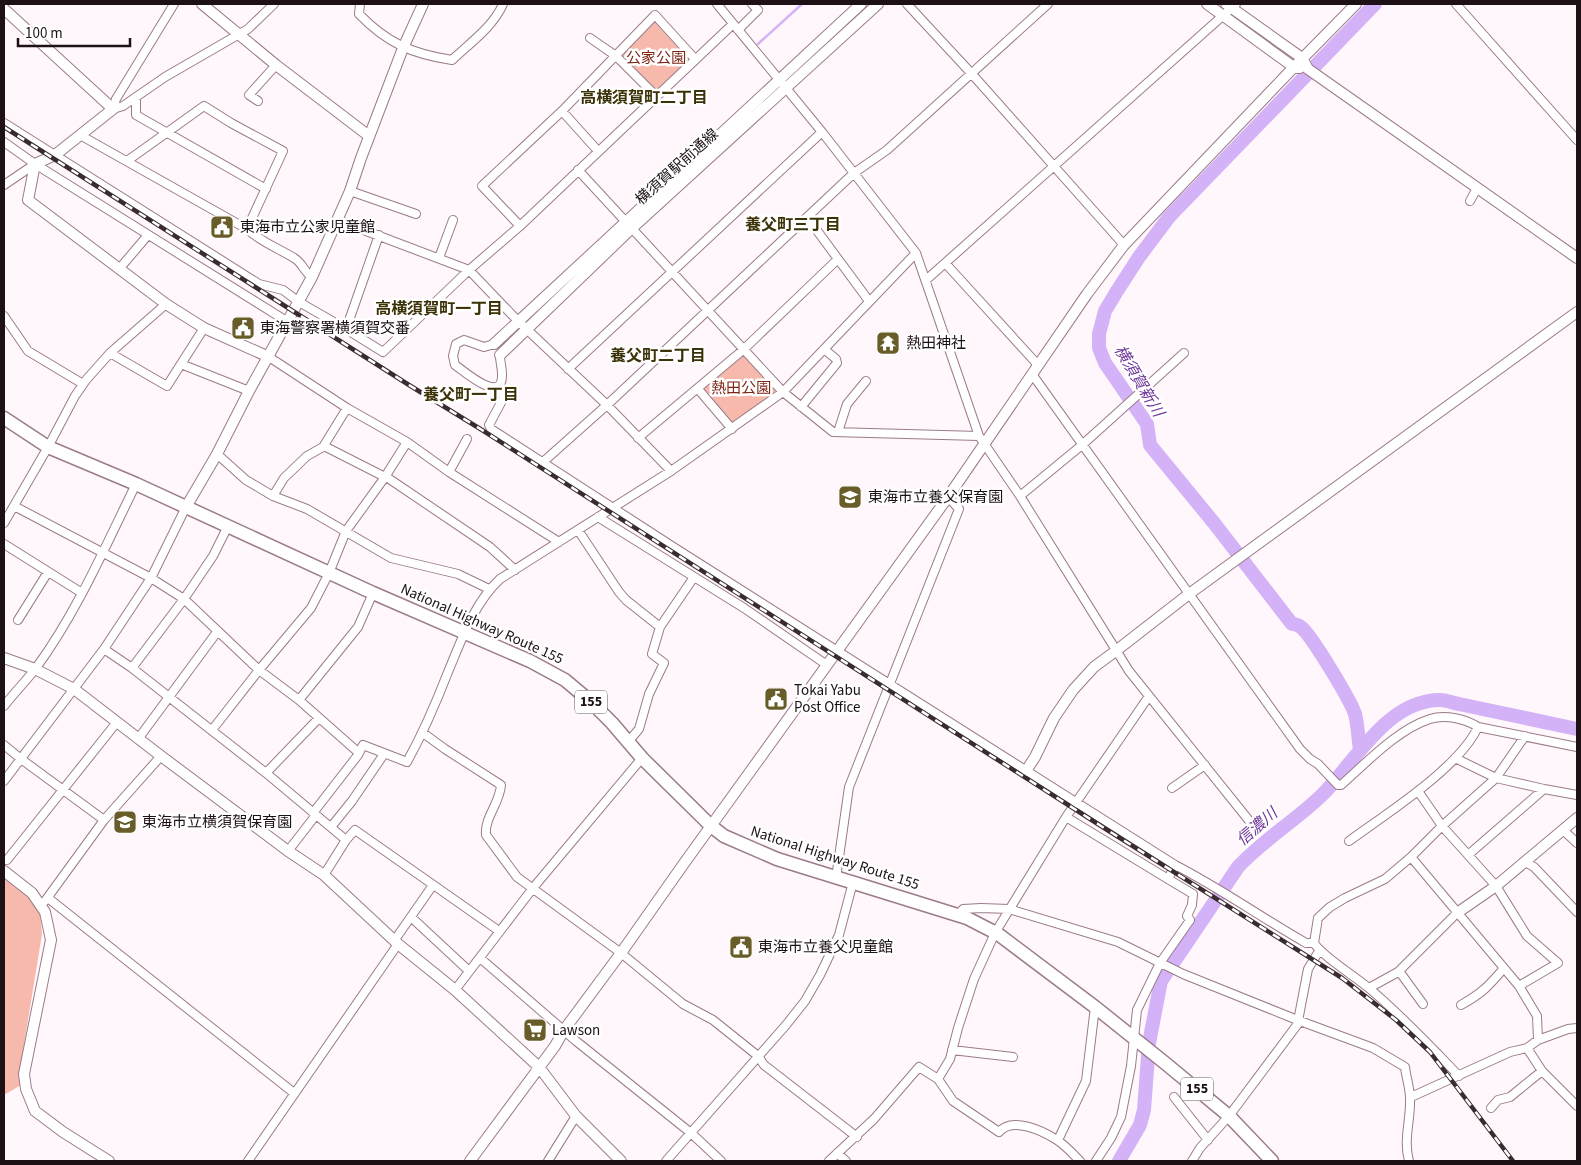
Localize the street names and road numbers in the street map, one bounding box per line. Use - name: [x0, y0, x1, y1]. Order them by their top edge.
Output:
- street label: 横須賀駅前通線: [631, 124, 723, 210]
- street label: National Highway Route 155: [397, 579, 567, 669]
- road number: 155: [575, 690, 607, 714]
- street label: National Highway Route 155: [748, 821, 922, 895]
- road number: 155: [1181, 1078, 1213, 1100]

